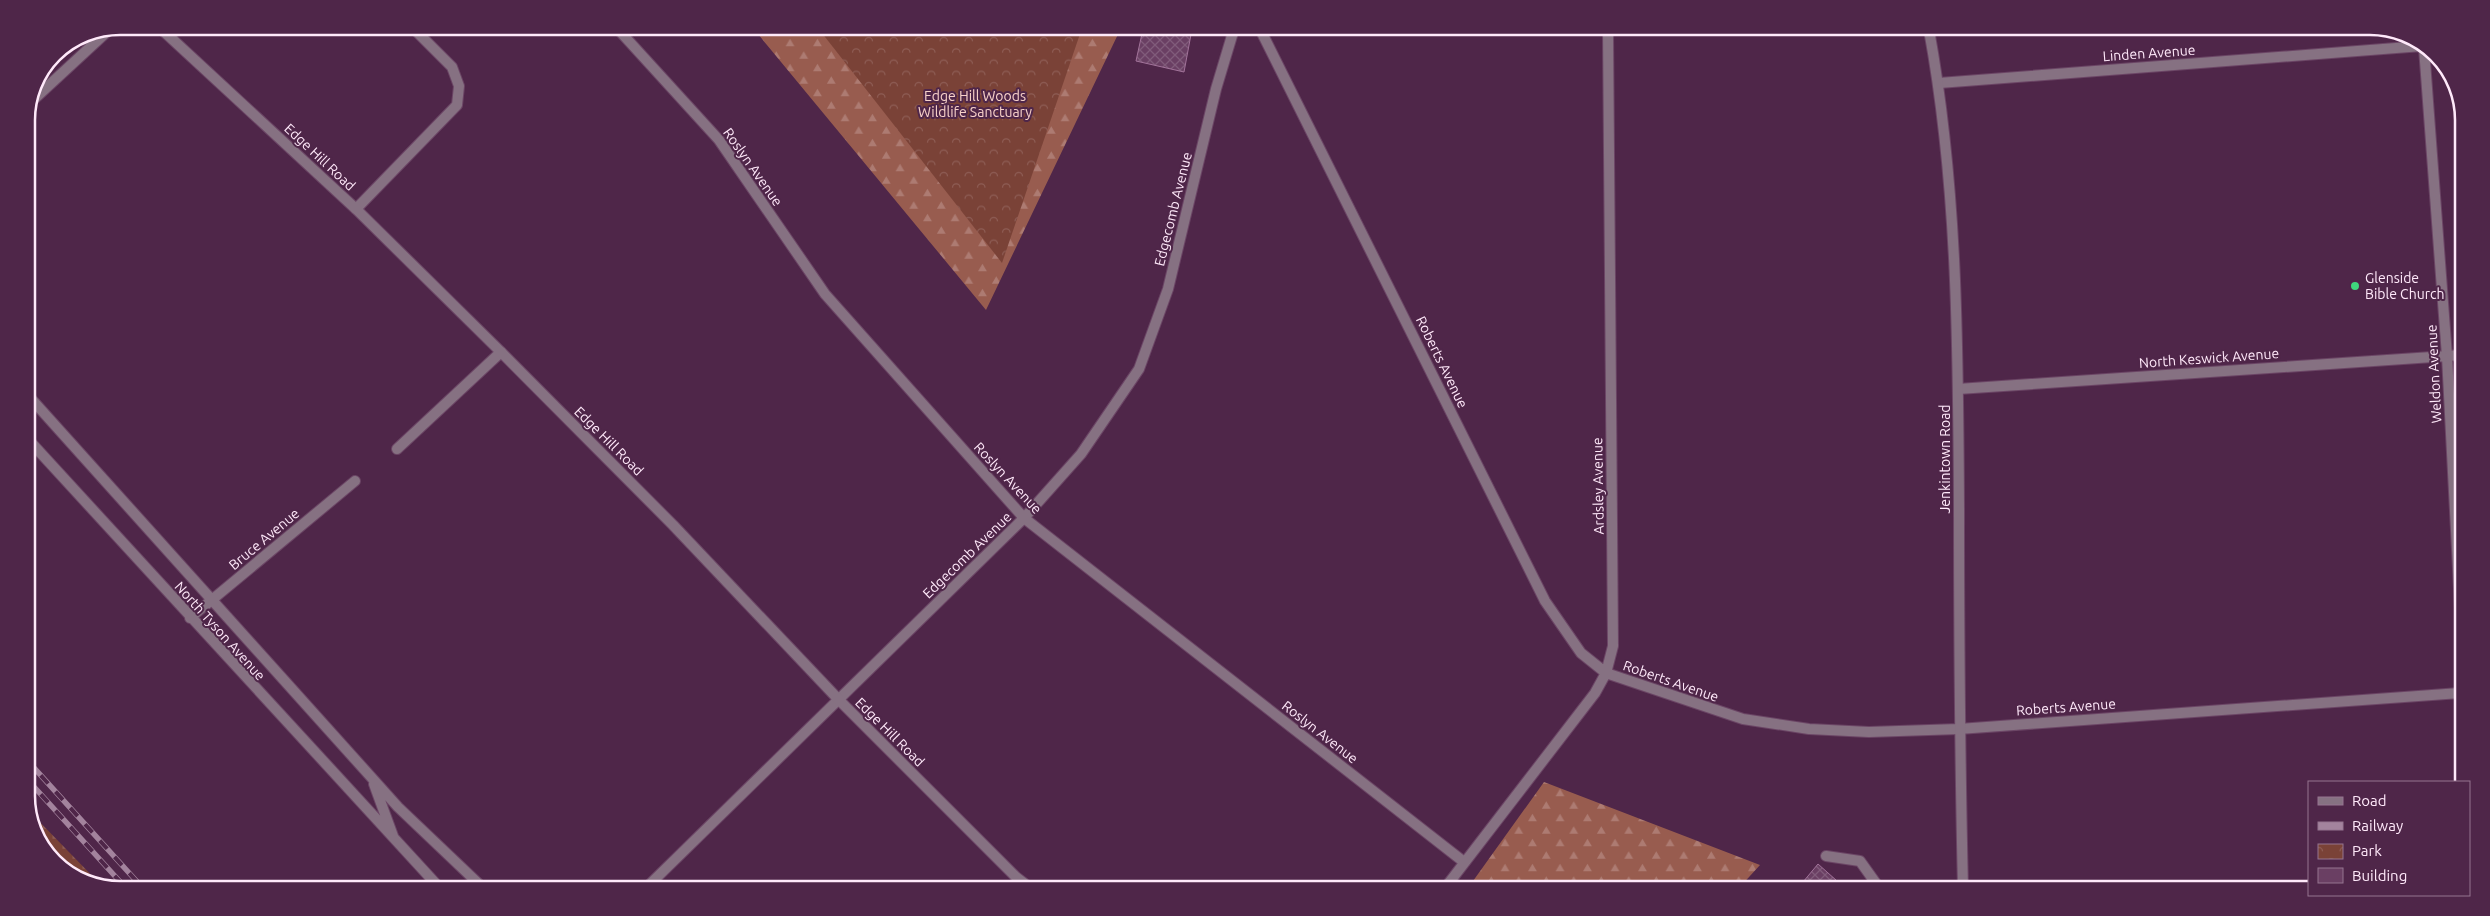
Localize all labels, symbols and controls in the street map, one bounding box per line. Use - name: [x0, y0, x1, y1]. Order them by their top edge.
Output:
- street label: Linden Avenue: [2102, 42, 2196, 64]
- park label: Edge Hill Woods Wildlife Sanctuary: [918, 88, 1032, 120]
- street label: Edge Hill Road: [281, 120, 359, 194]
- street label: Roslyn Avenue: [720, 125, 786, 209]
- street label: Edgecomb Avenue: [1151, 150, 1195, 268]
- place label: Glenside Bible Church: [2365, 270, 2444, 302]
- marker: Glenside Bible Church: [2349, 280, 2361, 292]
- street label: Roberts Avenue: [1413, 314, 1471, 410]
- street label: Weldon Avenue: [2423, 324, 2445, 424]
- street label: North Keswick Avenue: [2138, 345, 2280, 371]
- street label: Edge Hill Road: [571, 403, 647, 479]
- street label: Jenkintown Road: [1937, 404, 1953, 514]
- street label: Ardsley Avenue: [1589, 437, 1607, 535]
- street label: Roslyn Avenue: [971, 439, 1045, 517]
- street label: Bruce Avenue: [226, 505, 302, 573]
- street label: Edgecomb Avenue: [919, 509, 1015, 601]
- street label: North Tyson Avenue: [172, 578, 268, 684]
- street label: Roberts Avenue: [1621, 657, 1721, 705]
- street label: Edge Hill Road: [852, 694, 928, 770]
- street label: Roberts Avenue: [2016, 696, 2116, 718]
- street label: Roslyn Avenue: [1279, 697, 1361, 767]
- legend: [2308, 781, 2470, 896]
- text: Road: [2352, 792, 2387, 809]
- text: Railway: [2352, 817, 2403, 834]
- text: Park: [2352, 842, 2382, 859]
- text: Building: [2352, 867, 2407, 884]

